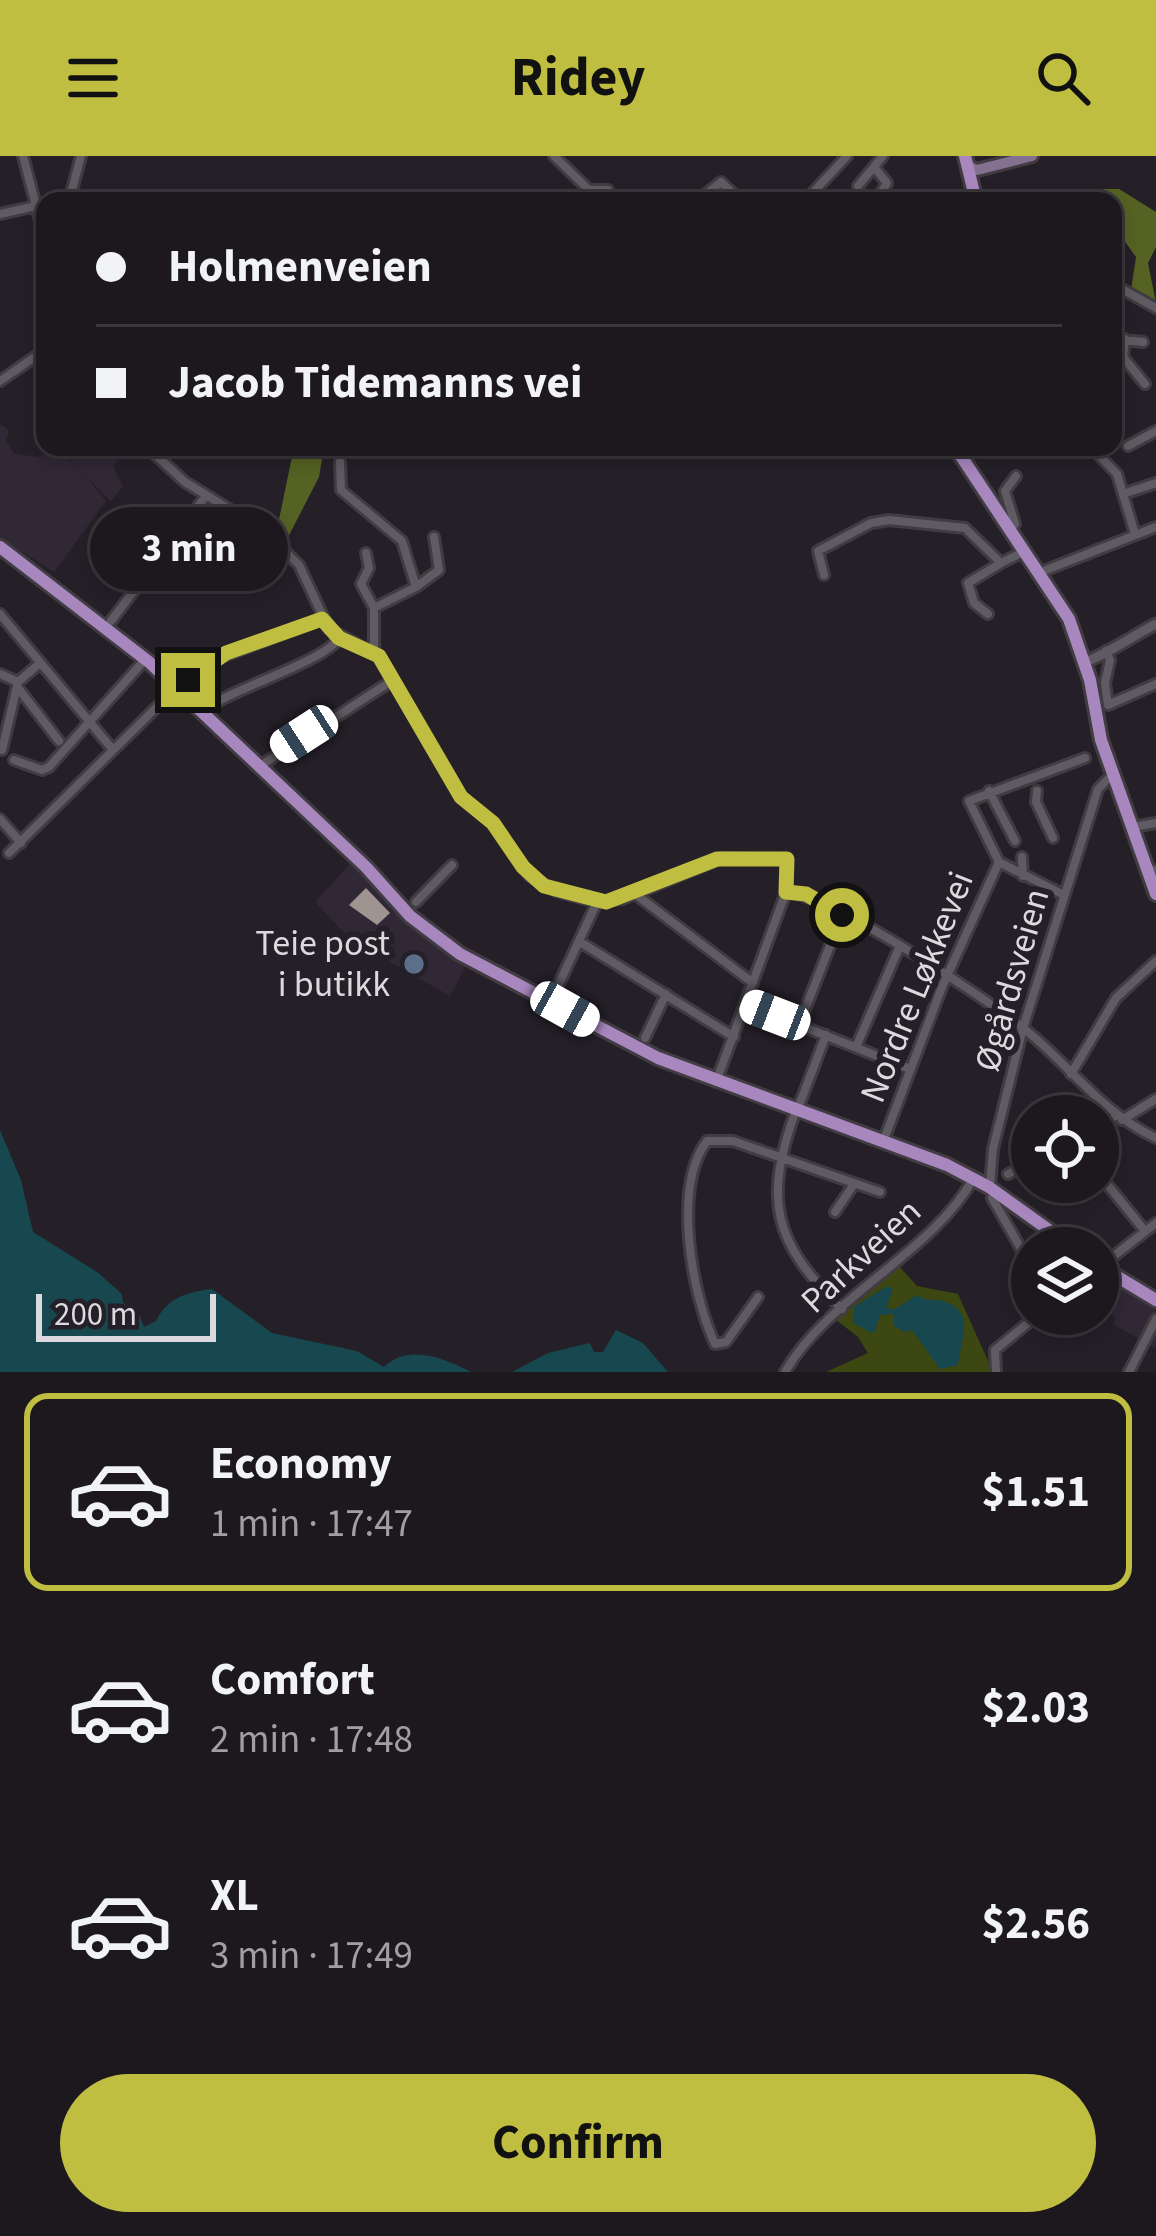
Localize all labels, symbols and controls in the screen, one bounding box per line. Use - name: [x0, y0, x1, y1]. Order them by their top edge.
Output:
- text: Ridey: [511, 40, 645, 117]
- icon: menu: [60, 45, 126, 111]
- icon: search: [1030, 45, 1096, 111]
- text: Holmenveien: [168, 235, 432, 299]
- text: Jacob Tidemanns vei: [168, 351, 582, 415]
- callout: 3 min: [89, 506, 287, 590]
- text: 3 min: [142, 521, 236, 577]
- route end: [161, 653, 215, 707]
- car: [264, 699, 344, 769]
- street label: Nordre Løkkevei: [847, 864, 987, 1110]
- street label: Øgårdsveien: [962, 883, 1062, 1077]
- route start: [815, 888, 869, 942]
- place label: Teie post i butikk: [255, 918, 390, 1010]
- marker: Teie post i butikk: [401, 951, 427, 977]
- car: [525, 976, 605, 1042]
- car: [735, 985, 815, 1045]
- map controls: [1011, 1095, 1119, 1335]
- button: locate: [1011, 1095, 1119, 1203]
- street label: Parkveien: [789, 1187, 933, 1325]
- button: layers: [1011, 1227, 1119, 1335]
- scale bar: [36, 1288, 216, 1341]
- text: 200 m: [54, 1291, 137, 1338]
- text: Economy: [210, 1432, 392, 1496]
- icon: car: [66, 1438, 174, 1546]
- text: $1.51: [981, 1460, 1090, 1524]
- text: 1 min · 17:47: [210, 1496, 413, 1552]
- text: Comfort: [210, 1648, 375, 1712]
- icon: car: [66, 1654, 174, 1762]
- text: $2.03: [981, 1676, 1090, 1740]
- text: 2 min · 17:48: [210, 1712, 413, 1768]
- text: XL: [210, 1864, 259, 1928]
- icon: car: [66, 1870, 174, 1978]
- text: $2.56: [981, 1892, 1090, 1956]
- text: 3 min · 17:49: [210, 1928, 413, 1984]
- button: Confirm: [60, 2074, 1096, 2212]

